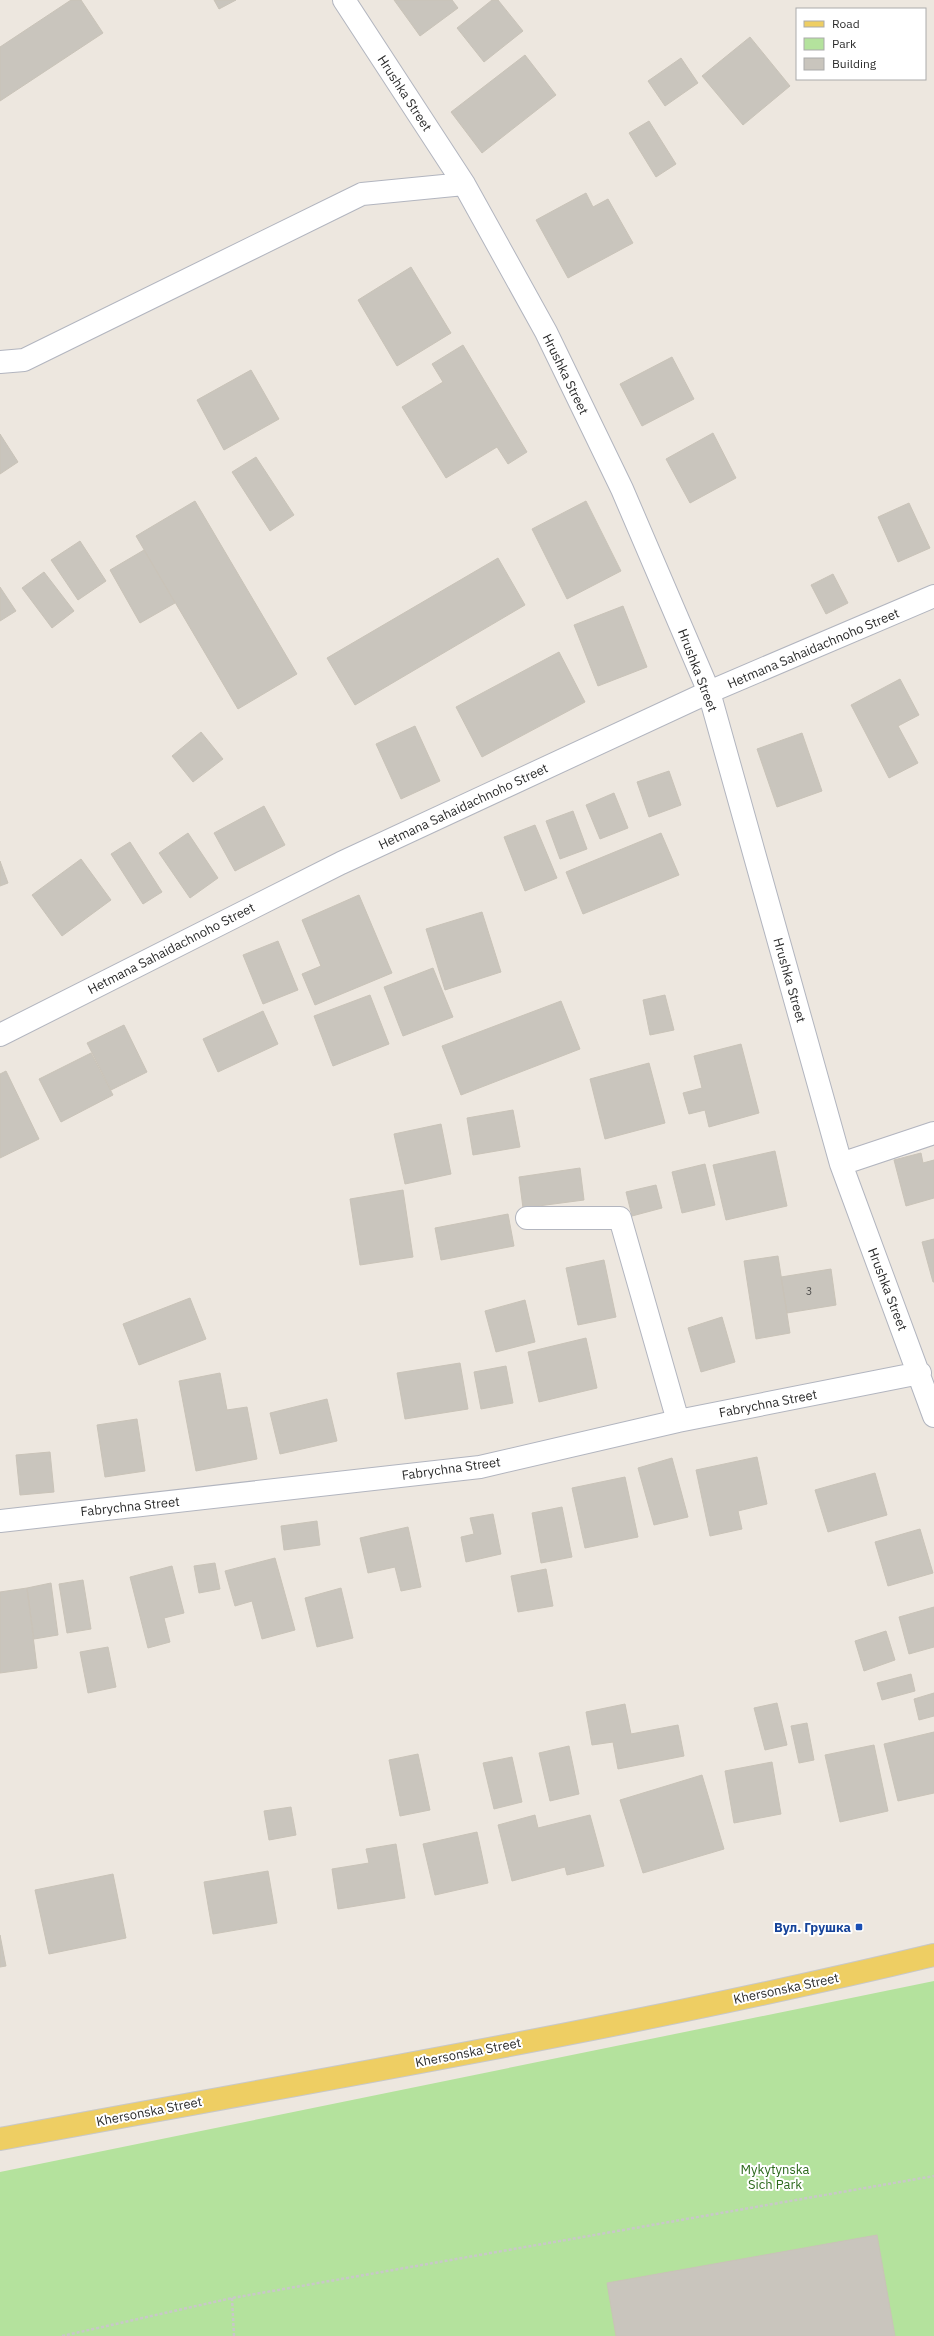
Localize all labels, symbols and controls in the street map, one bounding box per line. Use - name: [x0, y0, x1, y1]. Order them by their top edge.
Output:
- legend: [796, 8, 926, 80]
- text: Road: [832, 16, 860, 31]
- text: Park: [832, 36, 857, 51]
- street label: Hrushka Street: [374, 52, 436, 135]
- text: Building: [832, 56, 877, 71]
- street label: Hrushka Street: [539, 331, 592, 417]
- street label: Hetmana Sahaidachnoho Street: [725, 604, 902, 692]
- street label: Hrushka Street: [674, 626, 721, 714]
- street label: Hetmana Sahaidachnoho Street: [376, 760, 551, 853]
- street label: Hetmana Sahaidachnoho Street: [85, 899, 258, 998]
- street label: Hrushka Street: [769, 936, 810, 1025]
- street label: Hrushka Street: [864, 1245, 911, 1333]
- house number: 3: [806, 1284, 812, 1298]
- street label: Fabrychna Street: [718, 1386, 819, 1421]
- street label: Fabrychna Street: [401, 1453, 502, 1484]
- street label: Fabrychna Street: [80, 1493, 180, 1520]
- place label: Вул. Грушка: [774, 1919, 851, 1936]
- marker: Вул. Грушка: [854, 1922, 864, 1932]
- street label: Khersonska Street: [732, 1969, 840, 2008]
- street label: Khersonska Street: [414, 2034, 522, 2071]
- street label: Khersonska Street: [95, 2093, 203, 2130]
- park label: Mykytynska Sich Park: [741, 2161, 809, 2193]

